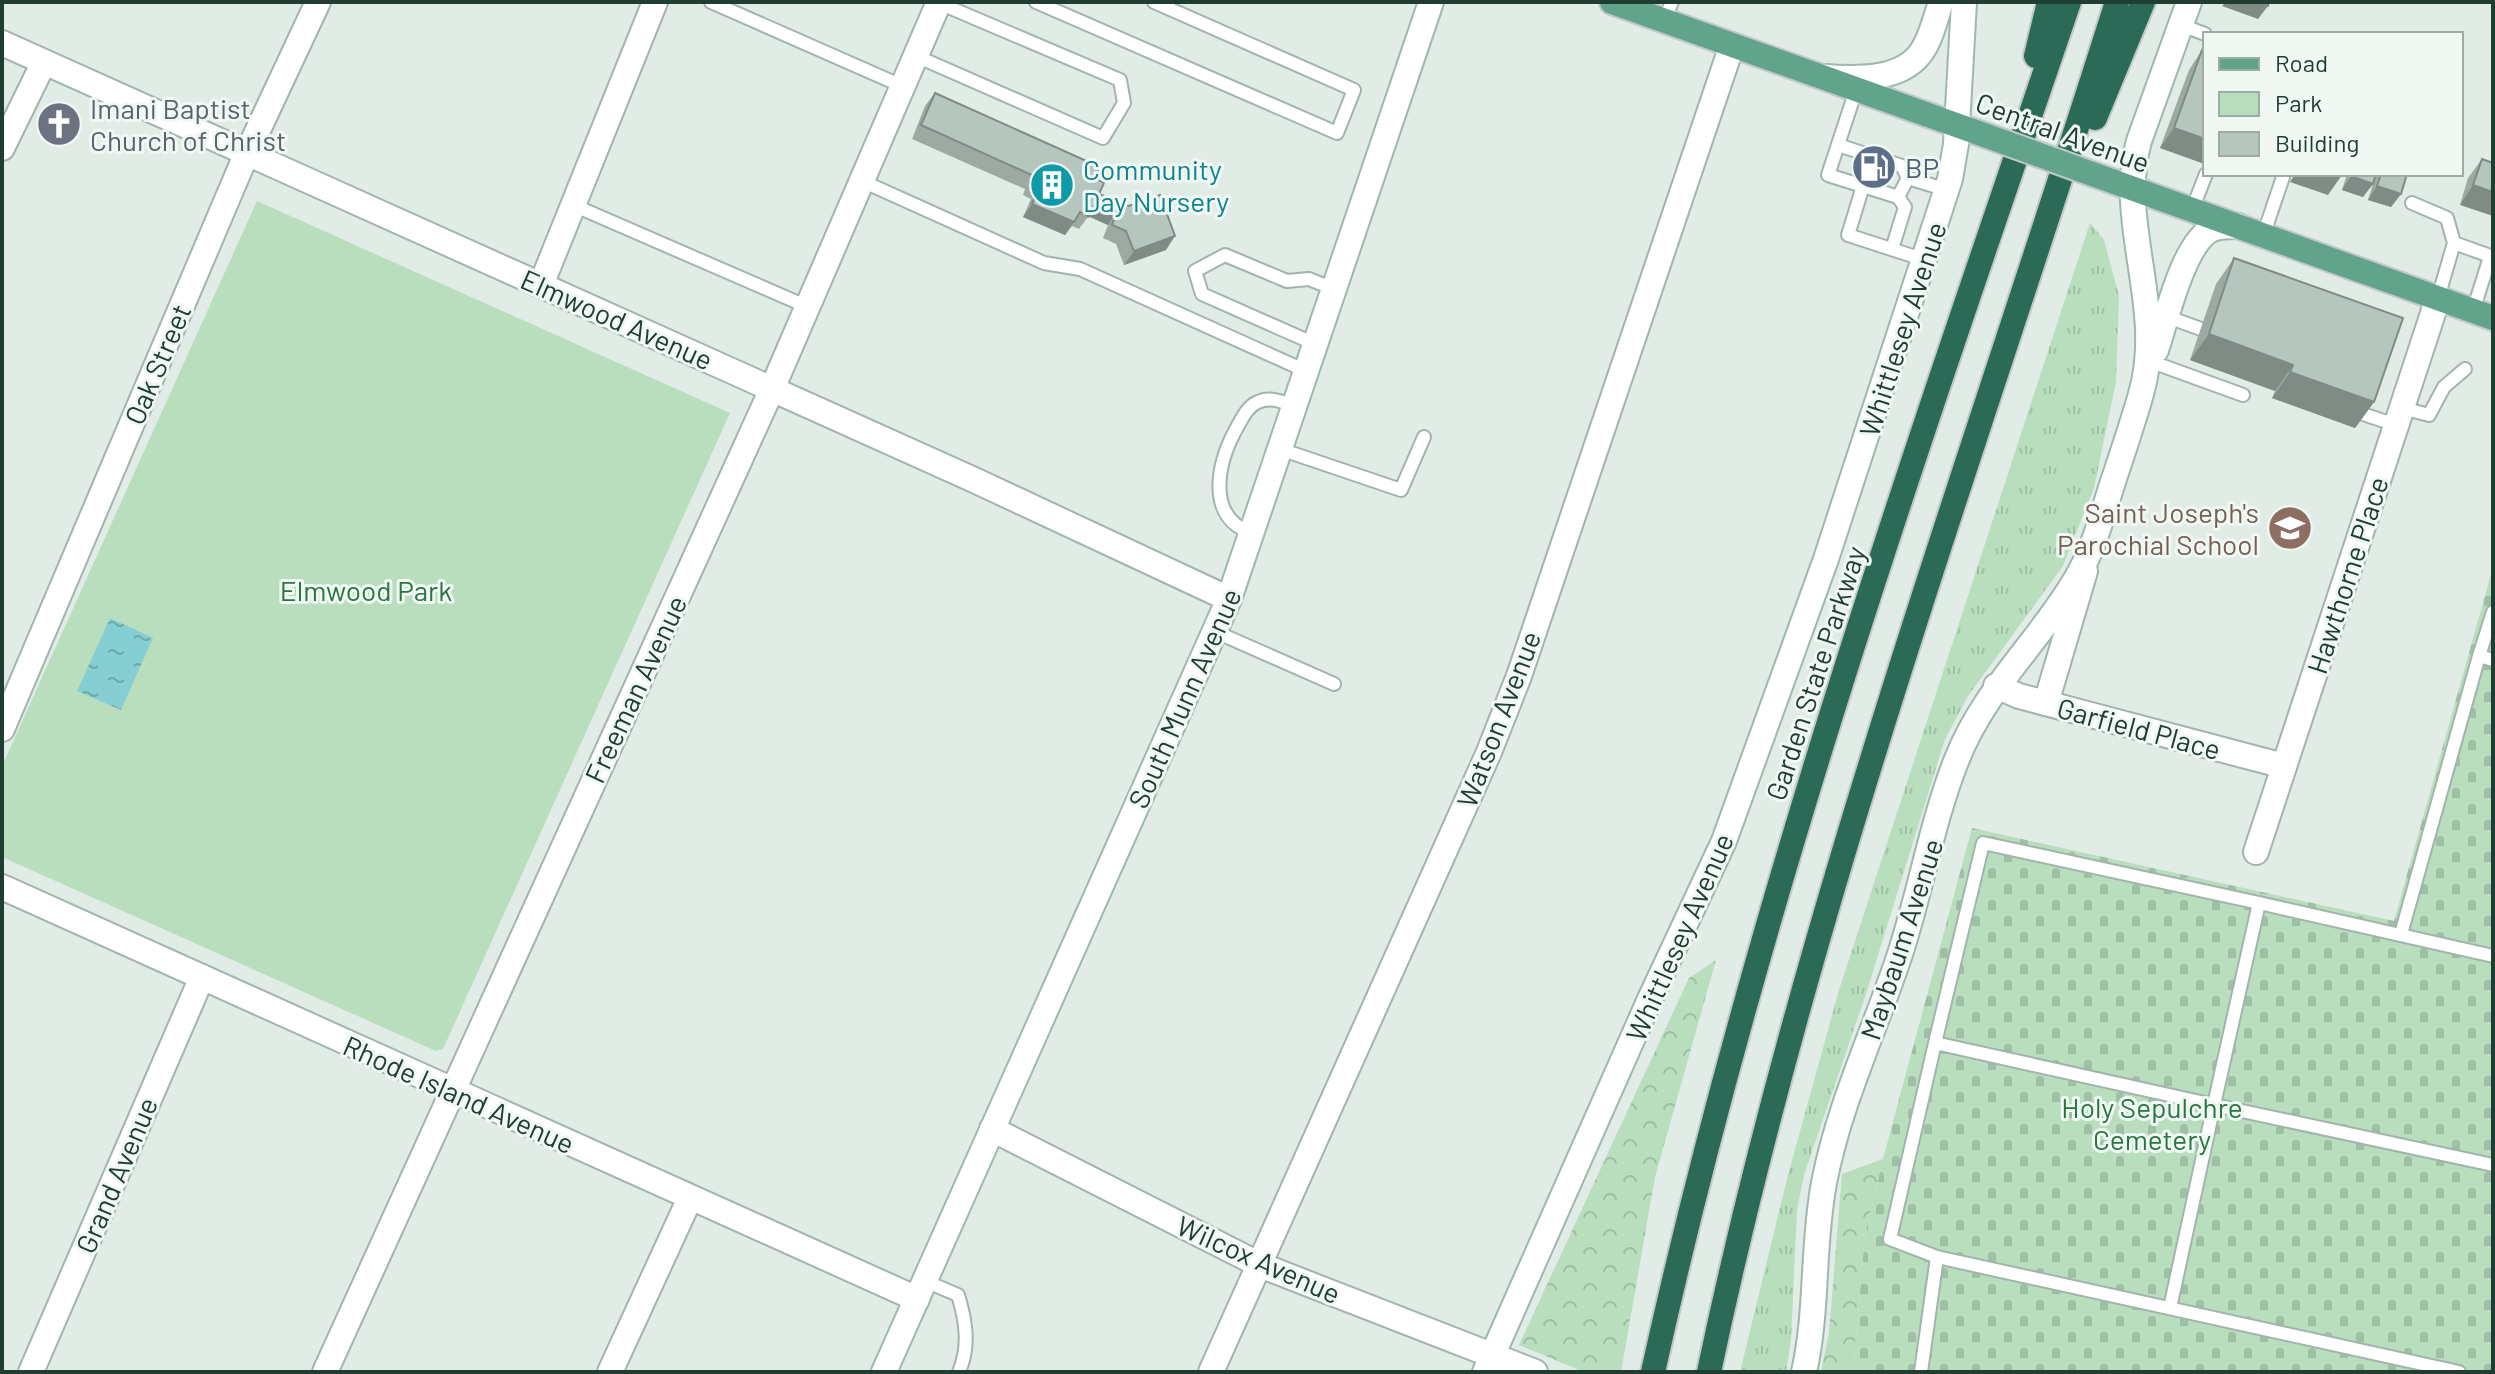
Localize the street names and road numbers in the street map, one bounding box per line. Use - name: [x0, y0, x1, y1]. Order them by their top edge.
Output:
- street label: Central Avenue: [1971, 85, 2155, 179]
- street label: Whittlesey Avenue: [1851, 217, 1953, 441]
- street label: Elmwood Avenue: [516, 261, 718, 377]
- street label: Oak Street: [116, 299, 198, 429]
- street label: Hawthorne Place: [2299, 472, 2395, 678]
- street label: Garden State Parkway: [1758, 542, 1872, 804]
- street label: South Munn Avenue: [1120, 583, 1248, 813]
- street label: Freeman Avenue: [577, 590, 693, 788]
- street label: Watson Avenue: [1449, 626, 1547, 812]
- street label: Garfield Place: [2054, 690, 2224, 766]
- street label: Whittlesey Avenue: [1618, 828, 1740, 1046]
- street label: Maybaum Avenue: [1852, 834, 1950, 1044]
- street label: Rhode Island Avenue: [338, 1028, 580, 1160]
- street label: Grand Avenue: [68, 1092, 164, 1258]
- street label: Wilcox Avenue: [1172, 1208, 1346, 1310]

